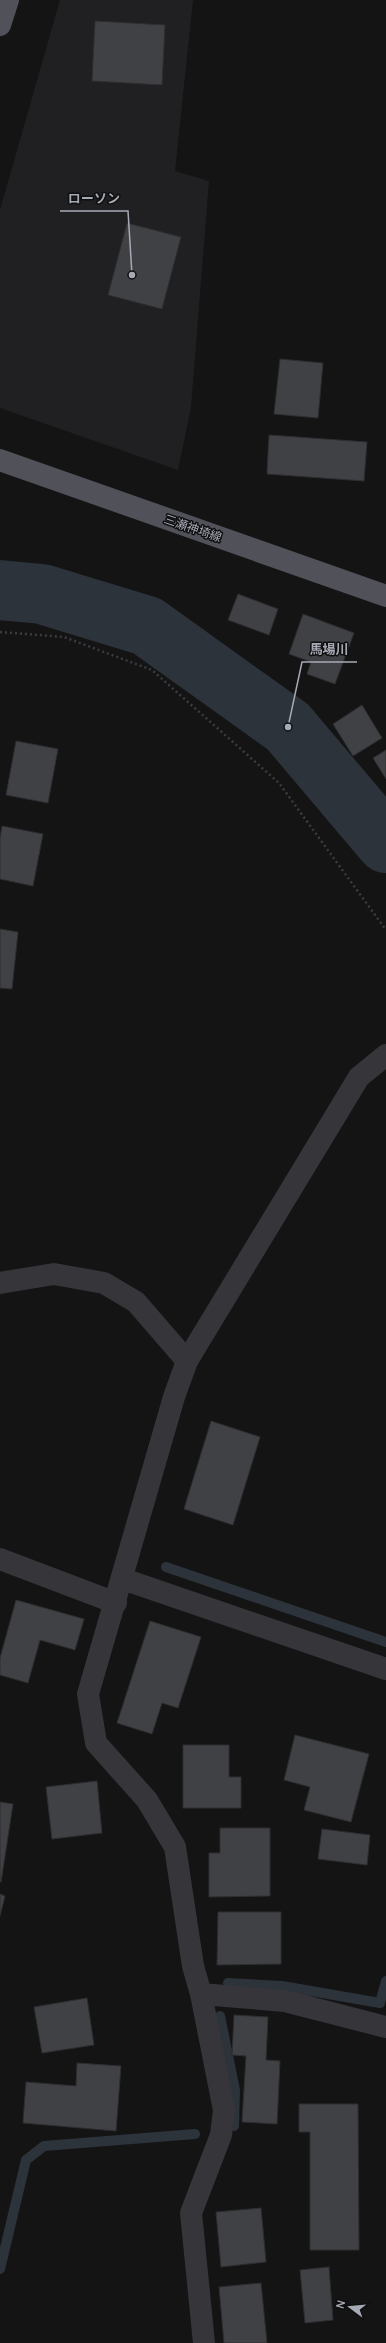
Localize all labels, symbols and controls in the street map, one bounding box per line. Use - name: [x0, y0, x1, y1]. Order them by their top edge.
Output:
- callout: ローソン: [60, 186, 128, 211]
- text: ローソン: [68, 189, 120, 207]
- street label: 三瀬神埼線: [162, 510, 224, 546]
- callout: 馬場川: [302, 637, 357, 662]
- text: 馬場川: [309, 640, 349, 658]
- north arrow: [330, 2287, 370, 2327]
- text: N: [332, 2298, 348, 2310]

